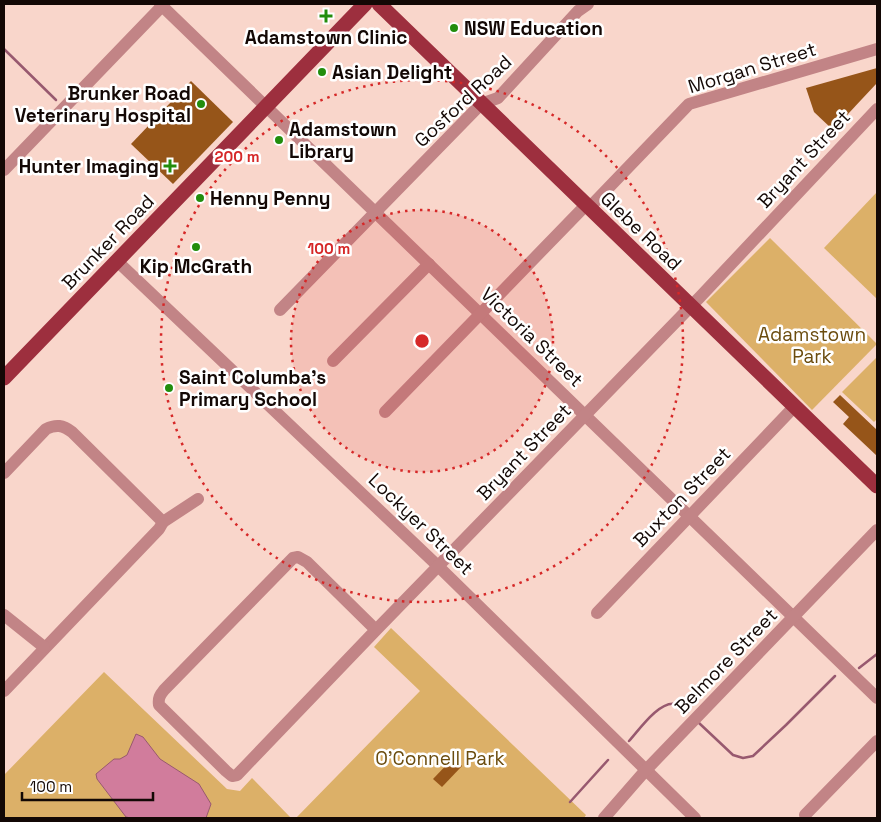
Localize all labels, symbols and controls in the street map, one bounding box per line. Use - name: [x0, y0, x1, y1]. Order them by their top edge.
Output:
- marker: Adamstown Clinic: [319, 9, 333, 23]
- place label: NSW Education: [464, 16, 603, 41]
- marker: NSW Education: [448, 22, 460, 34]
- place label: Adamstown Clinic: [245, 25, 407, 50]
- street label: Morgan Street: [685, 37, 819, 99]
- street label: Gosford Road: [409, 49, 517, 153]
- place label: Asian Delight: [332, 60, 453, 85]
- marker: Asian Delight: [316, 66, 328, 78]
- place label: Brunker Road Veterinary Hospital: [15, 81, 191, 128]
- marker: Brunker Road Veterinary Hospital: [195, 98, 207, 110]
- street label: Bryant Street: [752, 105, 856, 213]
- place label: Adamstown Library: [289, 117, 397, 164]
- marker: Adamstown Library: [273, 134, 285, 146]
- text: 200 m: [215, 147, 259, 166]
- place label: Hunter Imaging: [19, 154, 159, 179]
- marker: Hunter Imaging: [163, 159, 177, 173]
- place label: Henny Penny: [210, 186, 330, 211]
- street label: Glebe Road: [595, 186, 687, 276]
- street label: Brunker Road: [56, 189, 160, 295]
- marker: Henny Penny: [194, 192, 206, 204]
- text: 100 m: [308, 239, 350, 258]
- marker: Kip McGrath: [190, 241, 202, 253]
- place label: Kip McGrath: [140, 254, 252, 279]
- street label: Victoria Street: [475, 282, 589, 392]
- park label: Adamstown Park: [758, 322, 866, 369]
- centre of rings: [413, 332, 431, 350]
- place label: Saint Columba’s Primary School: [179, 365, 326, 412]
- marker: Saint Columba’s Primary School: [163, 382, 175, 394]
- street label: Bryant Street: [471, 398, 577, 506]
- street label: Buxton Street: [628, 441, 736, 553]
- street label: Lockyer Street: [363, 468, 479, 580]
- street label: Belmore Street: [669, 603, 783, 719]
- park label: O'Connell Park: [375, 746, 505, 771]
- scale bar: [22, 770, 154, 802]
- text: 100 m: [30, 777, 72, 796]

